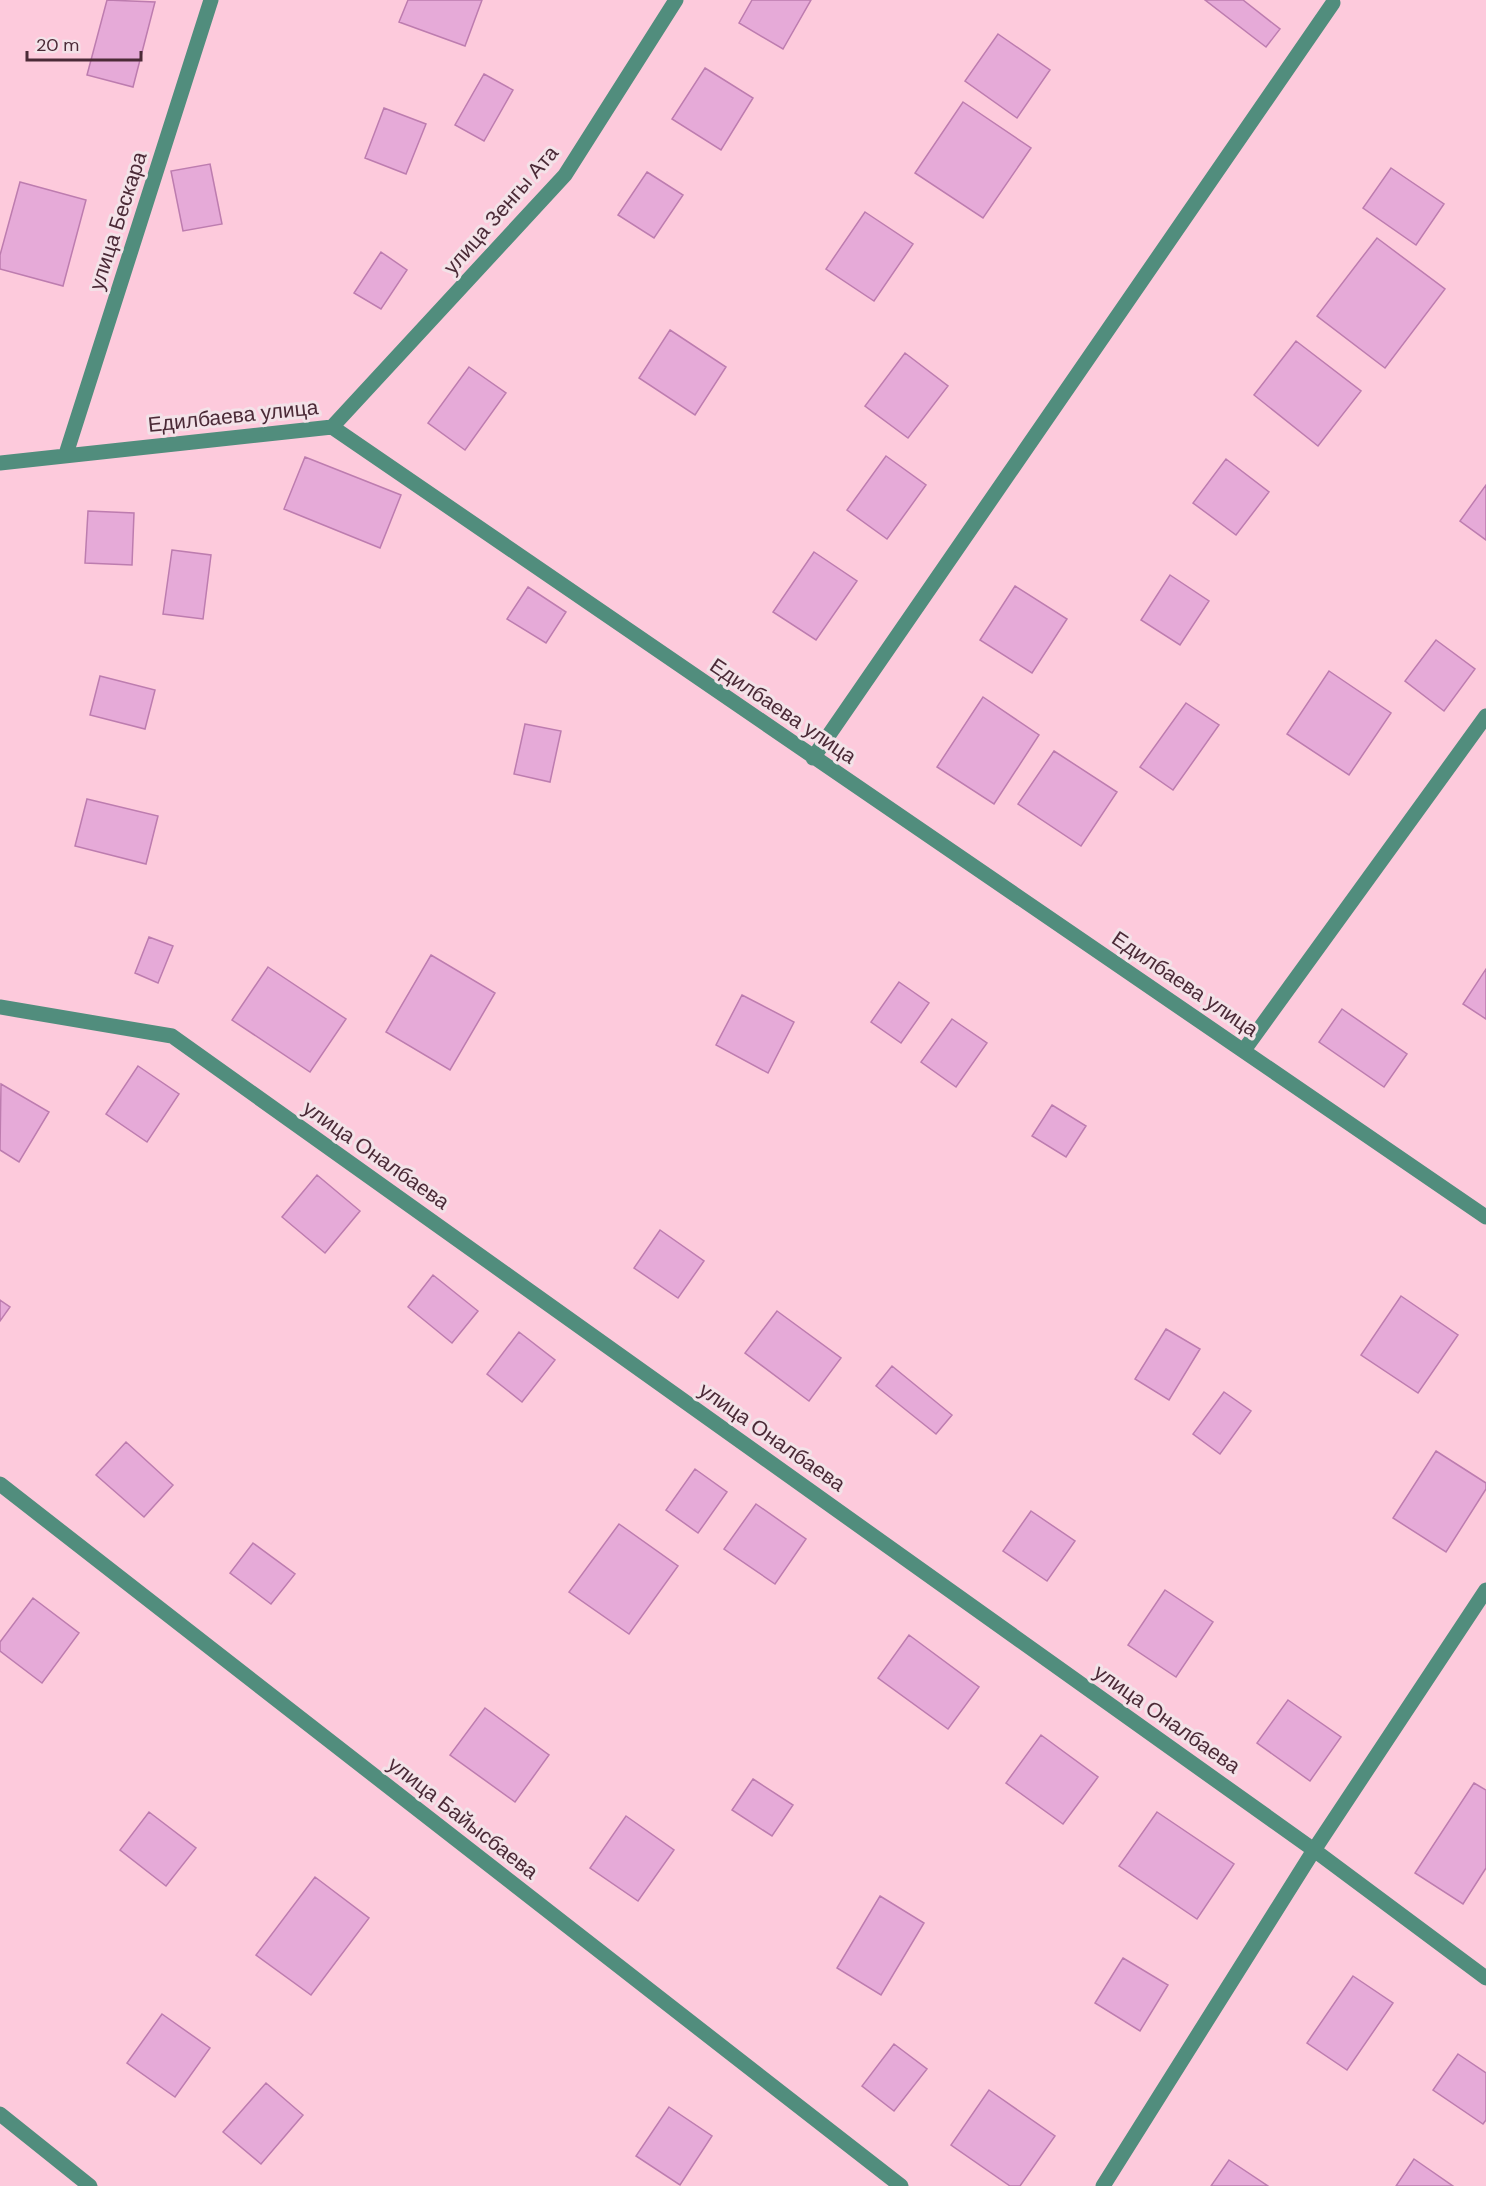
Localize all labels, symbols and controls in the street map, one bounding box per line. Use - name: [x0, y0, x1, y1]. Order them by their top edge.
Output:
- scale bar: [27, 24, 141, 62]
- text: 20 m: [36, 33, 79, 57]
- street label: улица Зенгы Ата: [437, 139, 565, 280]
- street label: улица Бескара: [82, 148, 154, 294]
- street label: Едилбаева улица: [146, 393, 320, 439]
- street label: Едилбаева улица: [704, 652, 862, 771]
- street label: Едилбаева улица: [1106, 925, 1264, 1044]
- street label: улица Оналбаева: [297, 1094, 455, 1216]
- street label: улица Оналбаева: [693, 1376, 851, 1498]
- street label: улица Оналбаева: [1088, 1658, 1246, 1780]
- street label: улица Байысбаева: [382, 1750, 544, 1886]

